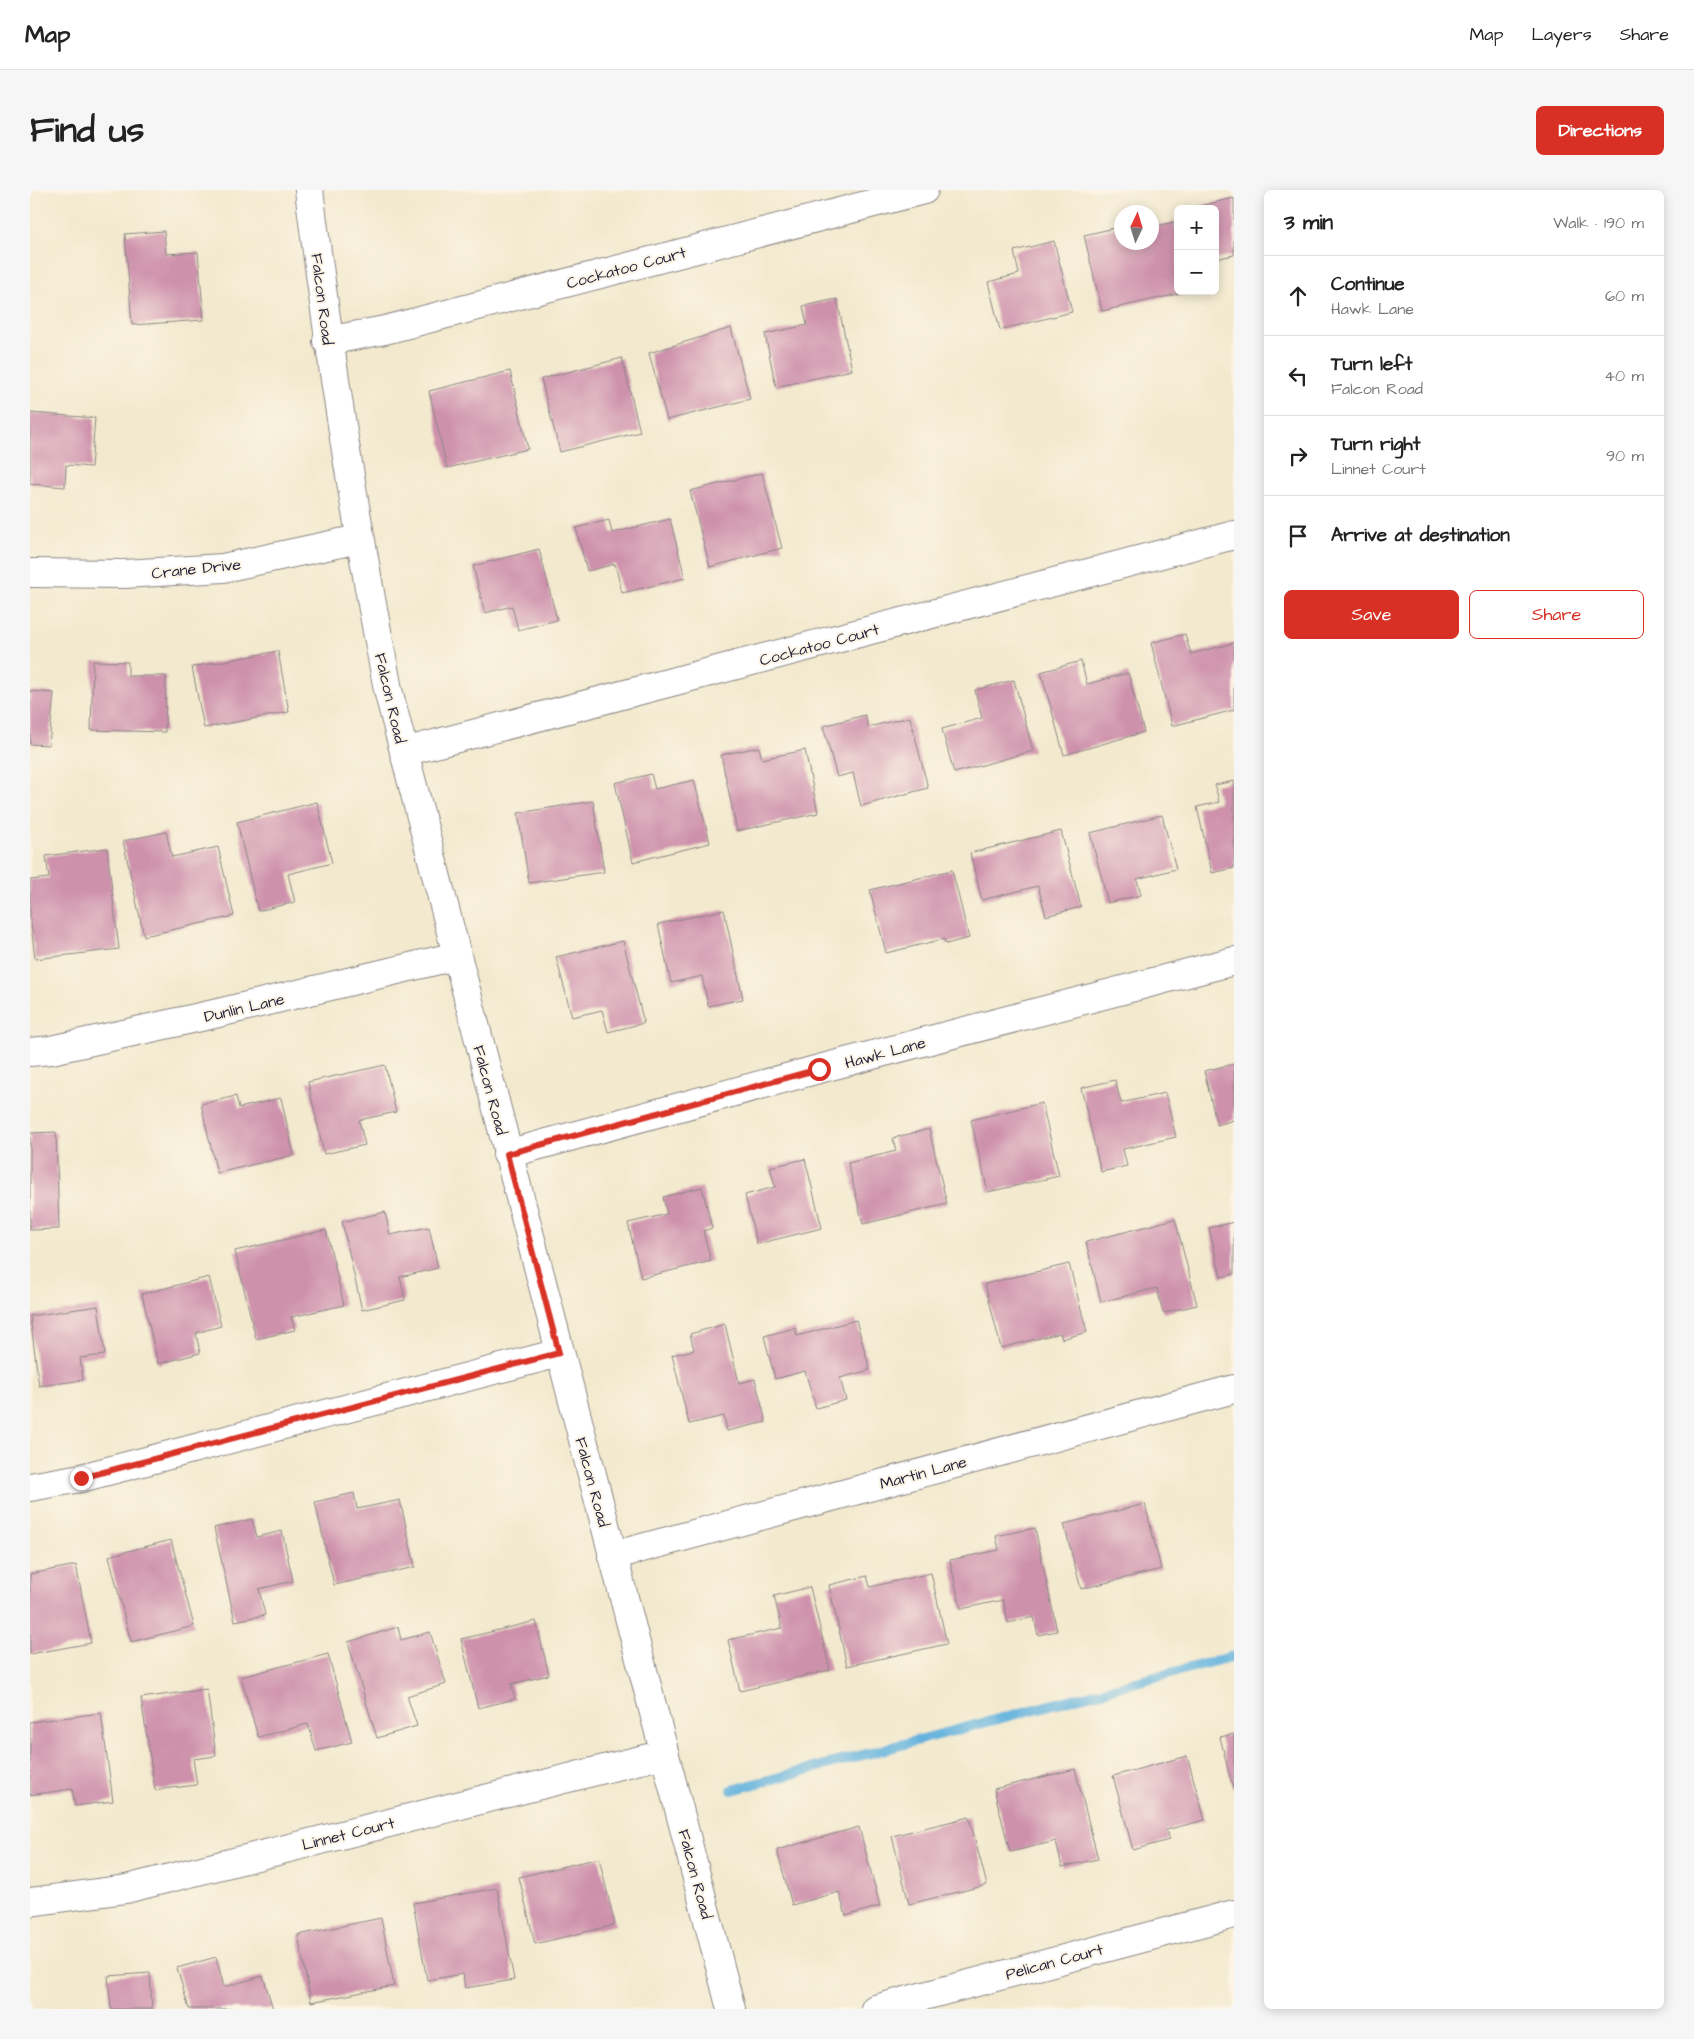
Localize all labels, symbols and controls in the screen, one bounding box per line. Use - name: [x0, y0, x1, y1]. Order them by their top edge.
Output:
- text: Map: [25, 18, 70, 52]
- text: Map: [1469, 22, 1503, 47]
- text: Layers: [1531, 22, 1592, 47]
- text: Share: [1620, 22, 1669, 47]
- text: Find us: [30, 106, 144, 155]
- button: Directions: [1536, 106, 1664, 155]
- north arrow: [1114, 205, 1159, 250]
- map controls: [1174, 205, 1219, 295]
- button: +: [1174, 205, 1219, 250]
- text: 3 min: [1284, 208, 1333, 237]
- text: Walk · 190 m: [1553, 212, 1644, 234]
- street label: Cockatoo Court: [564, 241, 689, 295]
- button: −: [1174, 250, 1219, 295]
- street label: Falcon Road: [305, 252, 339, 346]
- text: Continue: [1331, 271, 1405, 298]
- icon: ahead: [1284, 282, 1312, 310]
- text: 60 m: [1605, 285, 1644, 307]
- text: Hawk Lane: [1331, 298, 1414, 320]
- text: Turn left: [1331, 351, 1412, 378]
- icon: left: [1284, 362, 1312, 390]
- text: 40 m: [1604, 365, 1644, 387]
- text: Falcon Road: [1331, 378, 1423, 400]
- text: Turn right: [1331, 431, 1420, 458]
- icon: right: [1284, 442, 1312, 470]
- text: 90 m: [1606, 445, 1644, 467]
- text: Linnet Court: [1331, 458, 1426, 480]
- icon: arrive: [1284, 522, 1312, 550]
- text: Arrive at destination: [1331, 522, 1510, 549]
- street label: Crane Drive: [150, 553, 242, 585]
- button: Save: [1284, 590, 1459, 639]
- button: Share: [1469, 590, 1644, 639]
- street label: Cockatoo Court: [757, 618, 882, 672]
- street label: Falcon Road: [369, 651, 411, 746]
- street label: Dunlin Lane: [202, 988, 287, 1028]
- street label: Hawk Lane: [842, 1032, 928, 1074]
- street label: Falcon Road: [468, 1043, 513, 1138]
- route start: [808, 1058, 831, 1081]
- street label: Falcon Road: [570, 1435, 615, 1530]
- street label: Martin Lane: [877, 1451, 970, 1495]
- route end: [70, 1467, 93, 1490]
- street label: Linnet Court: [300, 1812, 397, 1856]
- street label: Falcon Road: [673, 1827, 718, 1922]
- street label: Pelican Court: [1003, 1938, 1106, 1986]

